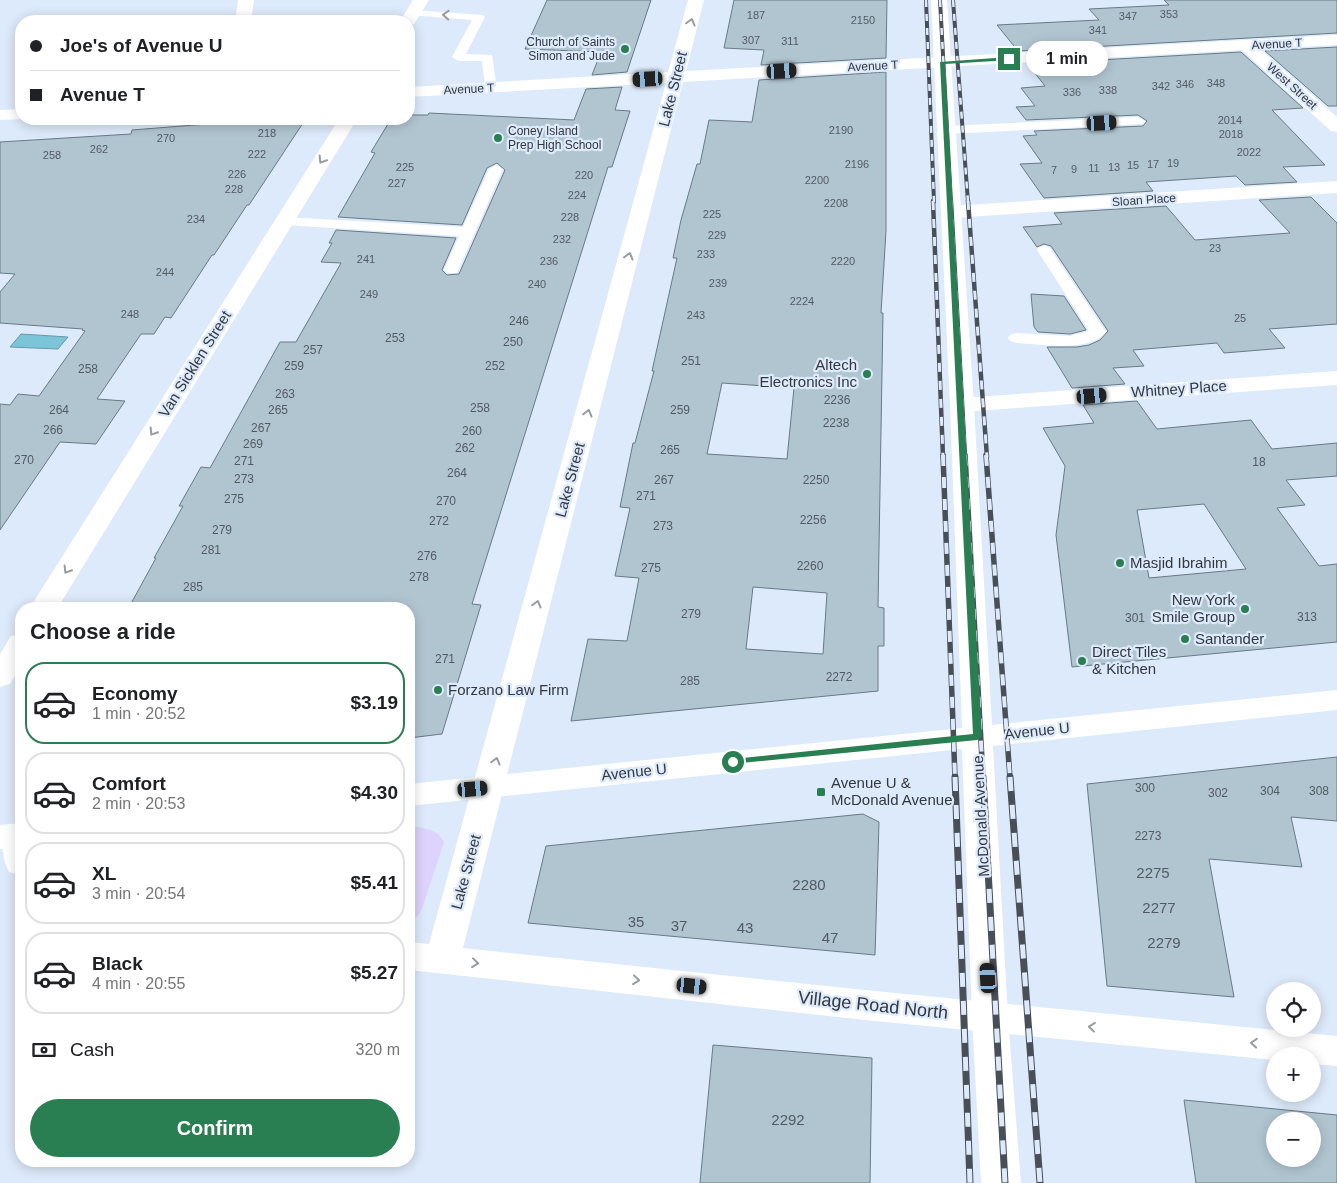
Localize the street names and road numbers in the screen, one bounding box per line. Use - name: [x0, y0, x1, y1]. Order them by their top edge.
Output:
- street label: Avenue T: [1251, 36, 1303, 52]
- street label: Lake Street: [655, 49, 690, 128]
- street label: Avenue T: [847, 58, 899, 74]
- street label: West Street: [1264, 60, 1320, 113]
- street label: Avenue T: [443, 81, 495, 97]
- street label: Sloan Place: [1112, 191, 1177, 209]
- street label: Van Sicklen Street: [155, 307, 235, 420]
- street label: Whitney Place: [1131, 377, 1227, 400]
- street label: Lake Street: [551, 440, 588, 519]
- street label: Avenue U: [1003, 719, 1070, 742]
- street label: McDonald Avenue: [969, 755, 992, 877]
- street label: Avenue U: [600, 760, 667, 783]
- street label: Lake Street: [447, 832, 484, 911]
- street label: Village Road North: [797, 987, 949, 1023]

